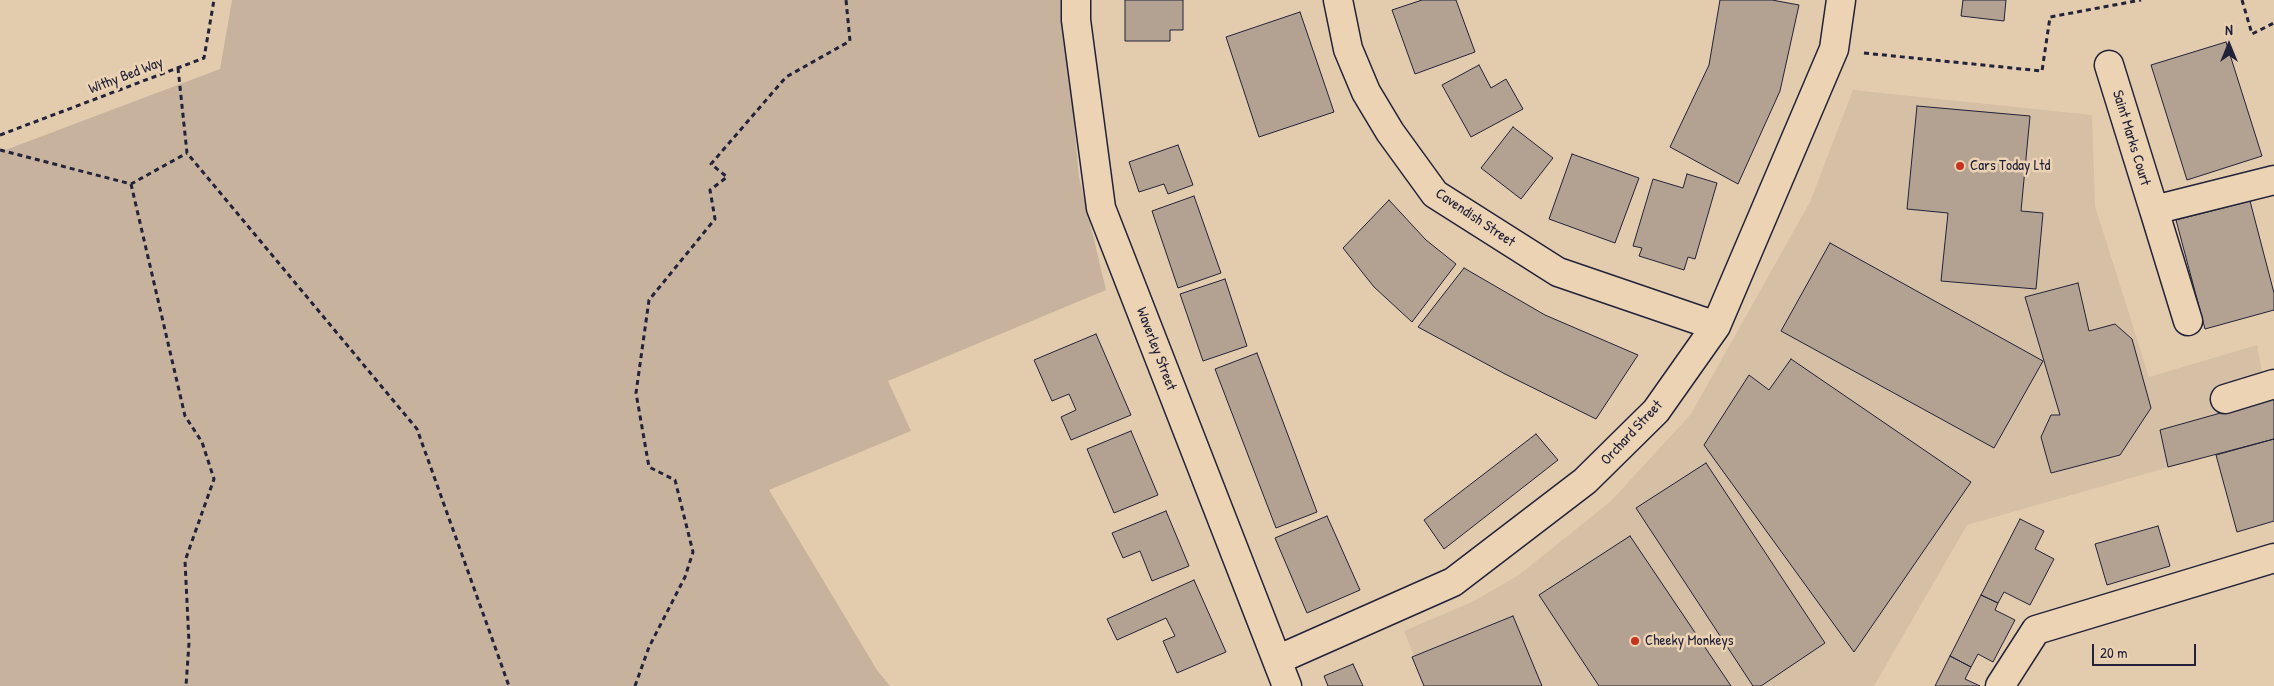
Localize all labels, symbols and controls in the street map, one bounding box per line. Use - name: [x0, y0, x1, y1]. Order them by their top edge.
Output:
- north arrow: [2204, 20, 2254, 70]
- text: N: [2225, 20, 2233, 39]
- street label: Withy Bed Way: [86, 54, 166, 98]
- street label: Saint Marks Court: [2108, 88, 2154, 188]
- place label: Cars Today Ltd: [1970, 157, 2050, 175]
- marker: Cars Today Ltd: [1954, 160, 1966, 172]
- street label: Cavendish Street: [1432, 185, 1518, 251]
- street label: Waverley Street: [1132, 305, 1180, 393]
- street label: Orchard Street: [1597, 397, 1667, 469]
- place label: Cheeky Monkeys: [1645, 632, 1734, 650]
- scale bar: [2094, 634, 2198, 666]
- marker: Cheeky Monkeys: [1629, 635, 1641, 647]
- text: 20 m: [2100, 642, 2127, 663]

